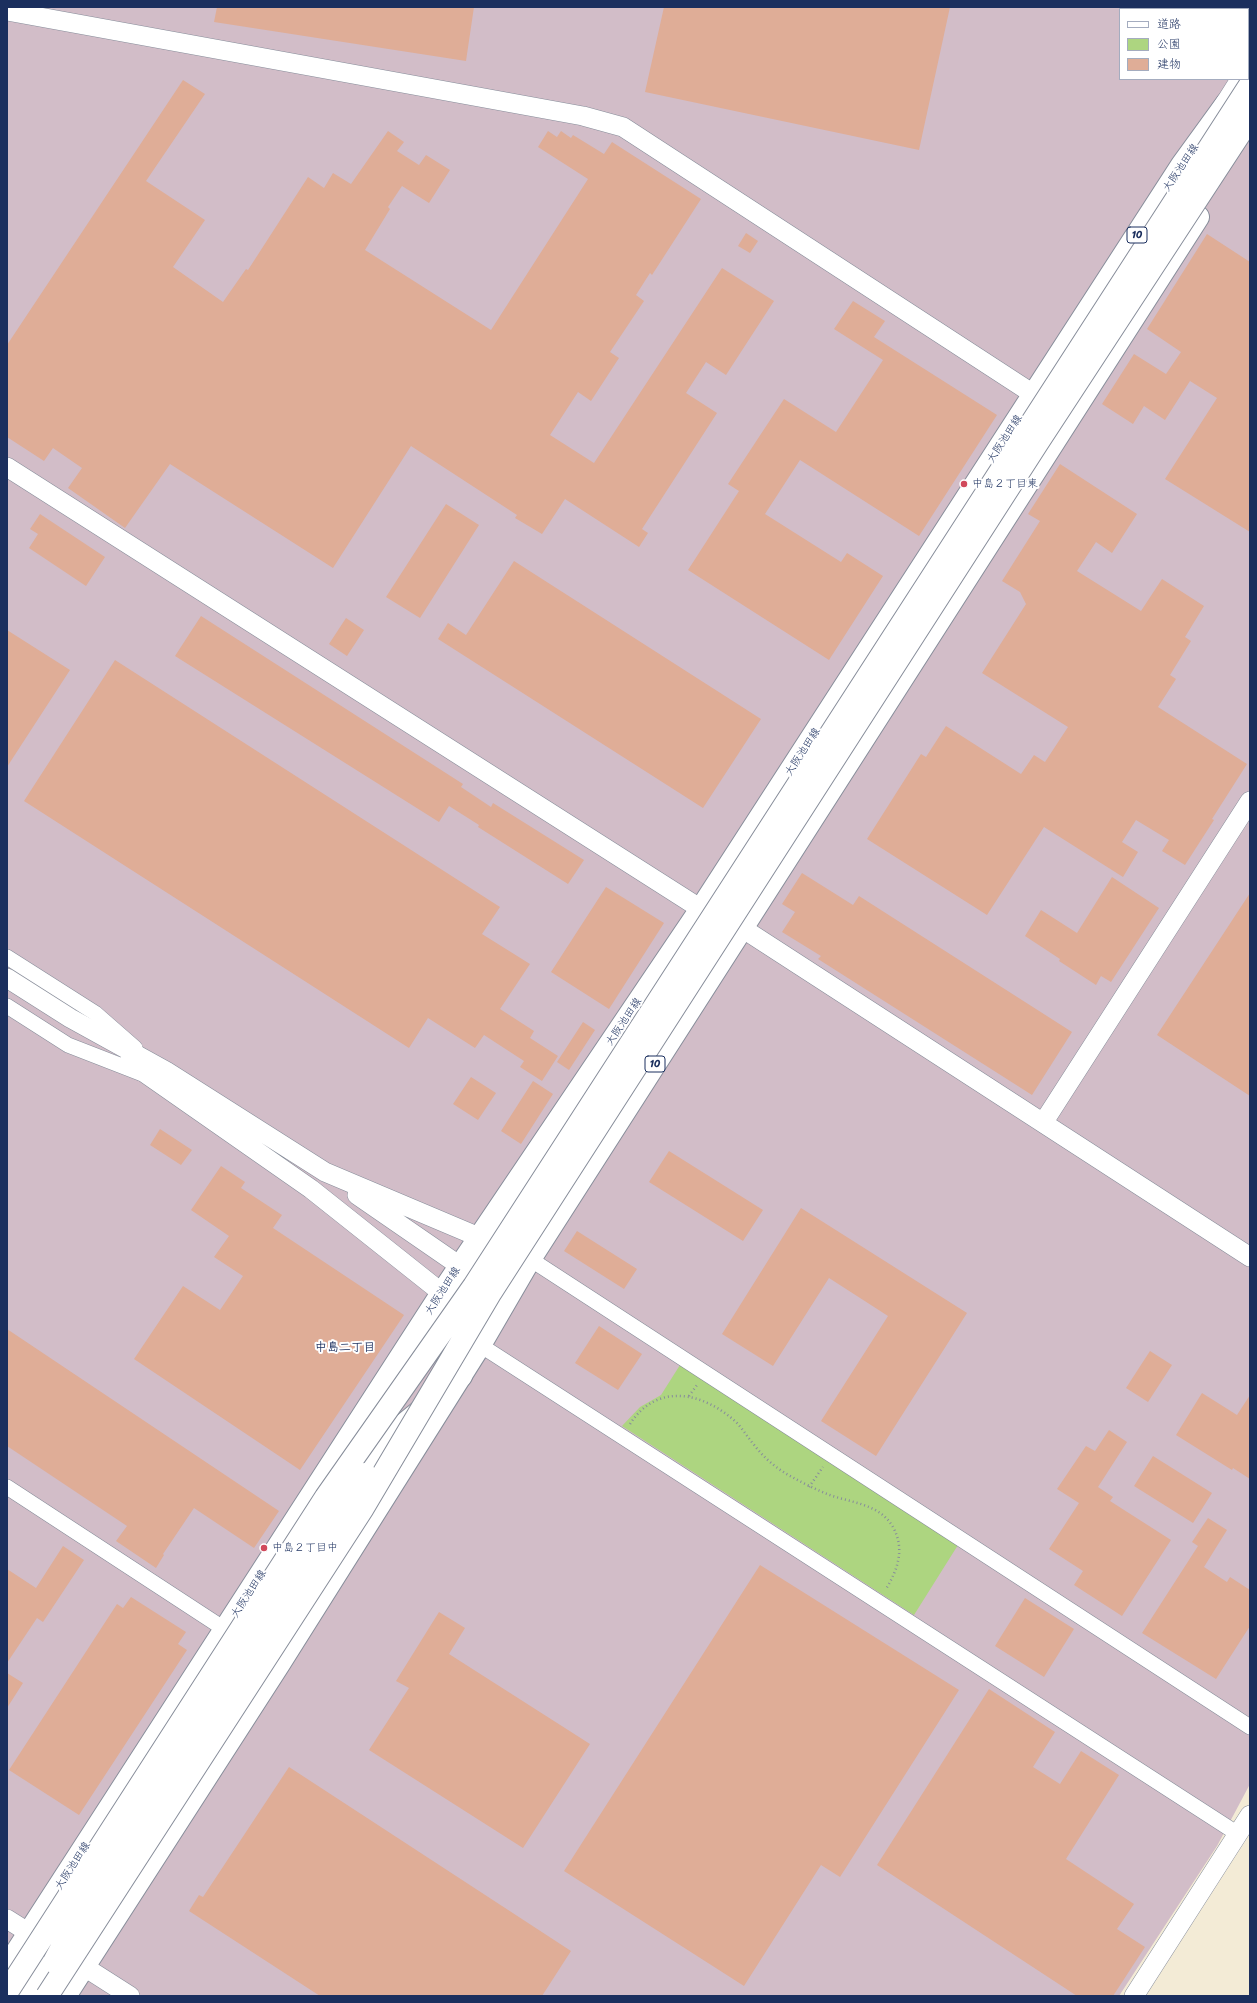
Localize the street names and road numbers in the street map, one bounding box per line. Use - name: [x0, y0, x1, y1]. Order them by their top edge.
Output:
- street label: 大阪池田線: [1160, 142, 1202, 194]
- road number: 10: [1127, 227, 1147, 243]
- street label: 大阪池田線: [984, 412, 1026, 466]
- street label: 大阪池田線: [782, 725, 824, 779]
- street label: 大阪池田線: [603, 996, 645, 1048]
- road number: 10: [645, 1056, 665, 1072]
- street label: 大阪池田線: [422, 1264, 464, 1318]
- street label: 大阪池田線: [228, 1567, 270, 1621]
- street label: 大阪池田線: [52, 1839, 94, 1893]

